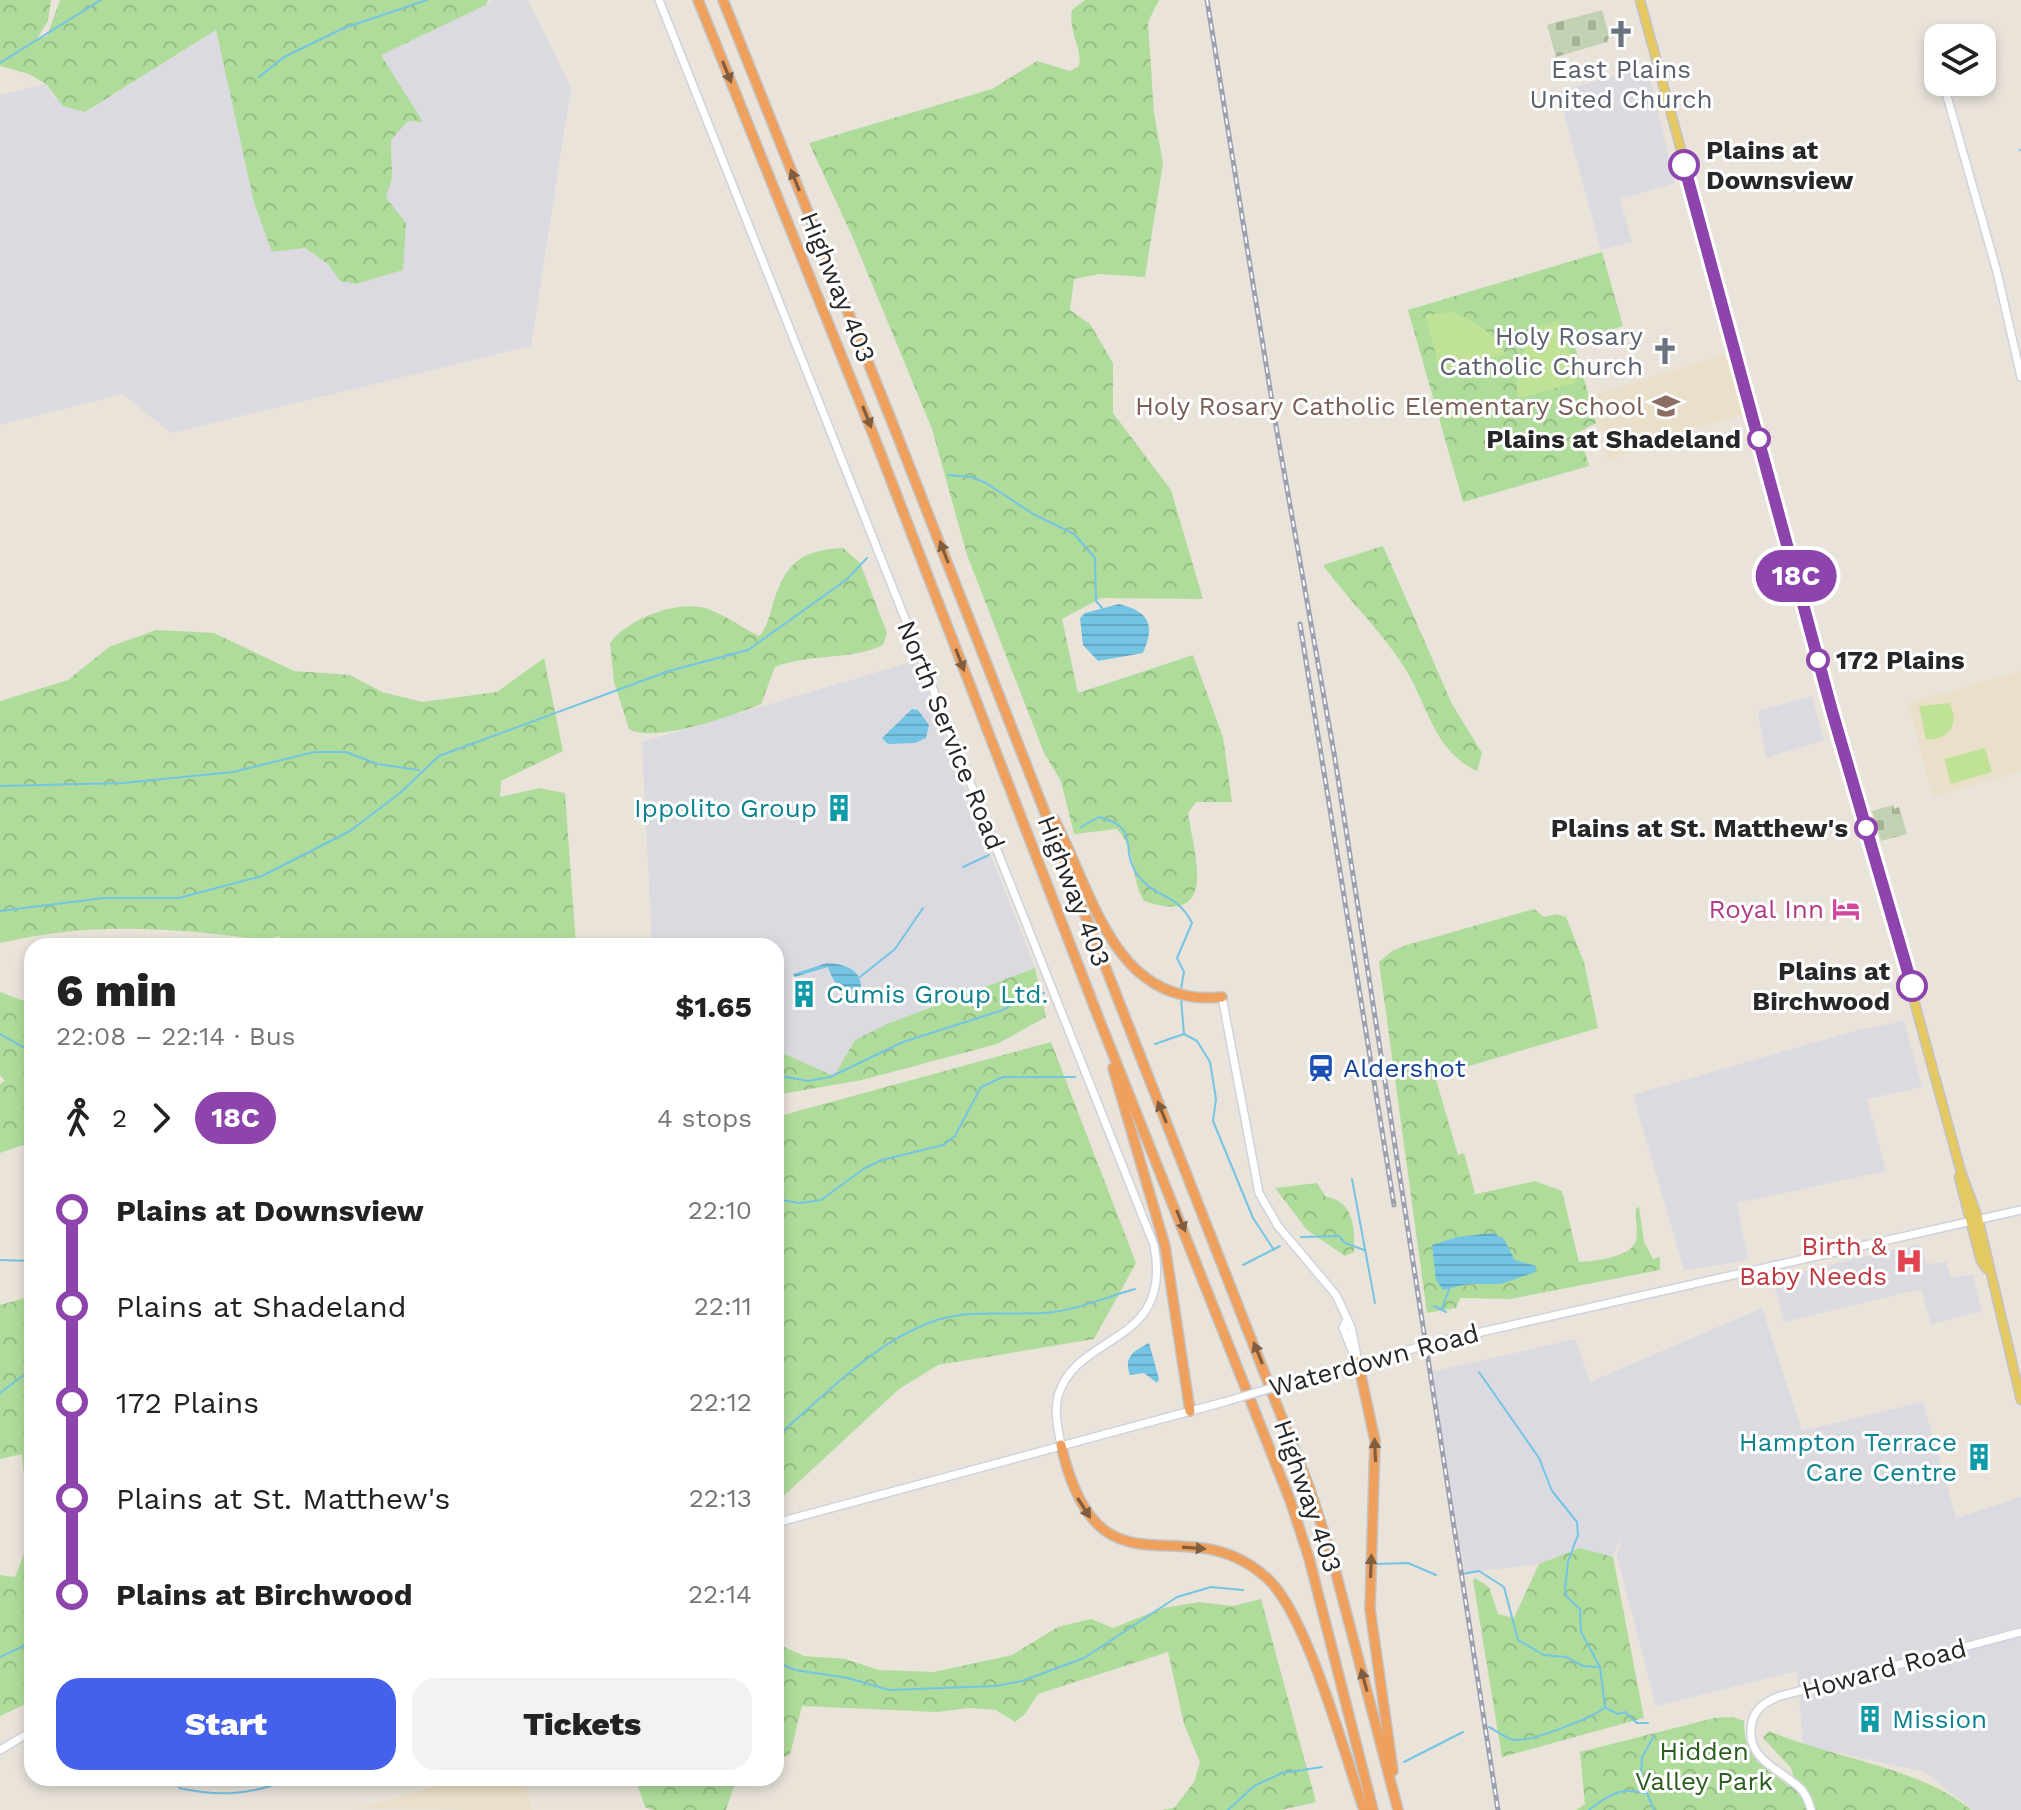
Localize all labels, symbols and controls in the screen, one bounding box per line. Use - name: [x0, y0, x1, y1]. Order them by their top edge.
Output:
- church icon: East Plains United Church: [1606, 19, 1636, 49]
- map controls: [1924, 24, 1996, 96]
- button: layers: [1924, 24, 1996, 96]
- place label: East Plains United Church: [1529, 54, 1713, 114]
- one-way arrow: [721, 60, 734, 84]
- place label: Plains at Downsview: [1706, 135, 1854, 195]
- marker: Plains at Downsview: [1669, 150, 1699, 180]
- one-way arrow: [788, 168, 801, 192]
- street label: Highway 403: [794, 207, 882, 367]
- place label: Holy Rosary Catholic Church: [1439, 321, 1644, 381]
- church icon: Holy Rosary Catholic Church: [1650, 336, 1680, 366]
- place label: Holy Rosary Catholic Elementary School: [1135, 391, 1644, 421]
- school or university icon: Holy Rosary Catholic Elementary School: [1651, 391, 1681, 421]
- one-way arrow: [860, 405, 873, 429]
- place label: Plains at Shadeland: [1486, 424, 1741, 454]
- marker: Plains at Shadeland: [1748, 428, 1770, 450]
- one-way arrow: [937, 540, 950, 564]
- line badge: 18C: [1750, 550, 1842, 602]
- text: 18C: [1772, 559, 1820, 592]
- street label: North Service Road: [891, 616, 1011, 854]
- place label: 172 Plains: [1836, 645, 1965, 675]
- one-way arrow: [954, 648, 967, 672]
- marker: 172 Plains: [1807, 649, 1829, 671]
- place label: Ippolito Group: [634, 793, 817, 823]
- building icon: Ippolito Group: [824, 793, 854, 823]
- street label: Highway 403: [1031, 811, 1117, 971]
- place label: Plains at St. Matthew's: [1551, 813, 1848, 843]
- marker: Plains at St. Matthew's: [1855, 817, 1877, 839]
- place label: Royal Inn: [1708, 894, 1824, 924]
- hotel icon: Royal Inn: [1831, 894, 1861, 924]
- place label: Plains at Birchwood: [1752, 956, 1891, 1016]
- text: 6 min: [56, 965, 177, 1017]
- marker: Plains at Birchwood: [1897, 971, 1927, 1001]
- building icon: Cumis Group Ltd.: [789, 979, 819, 1009]
- place label: Cumis Group Ltd.: [826, 979, 1048, 1009]
- text: $1.65: [675, 989, 752, 1024]
- text: 22:08 – 22:14 · Bus: [56, 1021, 296, 1051]
- station icon: Aldershot: [1306, 1053, 1336, 1083]
- place label: Aldershot: [1343, 1053, 1466, 1083]
- icon: walk: [56, 1096, 100, 1140]
- icon: forward: [139, 1096, 183, 1140]
- one-way arrow: [1155, 1100, 1168, 1124]
- text: 18C: [211, 1101, 260, 1134]
- text: 2: [112, 1103, 127, 1133]
- text: 4 stops: [657, 1103, 752, 1133]
- text: Plains at Downsview: [116, 1193, 424, 1228]
- text: 22:10: [688, 1195, 752, 1225]
- one-way arrow: [1175, 1209, 1188, 1233]
- place label: Birth & Baby Needs: [1739, 1231, 1888, 1291]
- hospital icon: Birth & Baby Needs: [1894, 1246, 1924, 1276]
- text: Plains at Shadeland: [116, 1289, 407, 1324]
- text: 22:11: [694, 1291, 752, 1321]
- street label: Waterdown Road: [1266, 1318, 1482, 1402]
- one-way arrow: [1251, 1341, 1264, 1365]
- text: 172 Plains: [116, 1385, 259, 1420]
- text: 22:12: [689, 1387, 752, 1417]
- street label: Highway 403: [1268, 1416, 1348, 1576]
- place label: Hampton Terrace Care Centre: [1739, 1427, 1957, 1487]
- one-way arrow: [1369, 1436, 1382, 1462]
- building icon: Hampton Terrace Care Centre: [1964, 1442, 1994, 1472]
- text: Plains at St. Matthew's: [116, 1481, 450, 1516]
- text: 22:13: [689, 1483, 752, 1513]
- one-way arrow: [1076, 1497, 1090, 1519]
- one-way arrow: [1182, 1542, 1207, 1555]
- one-way arrow: [1365, 1553, 1378, 1578]
- text: Plains at Birchwood: [116, 1577, 413, 1612]
- text: 22:14: [688, 1579, 752, 1609]
- street label: Howard Road: [1798, 1633, 1970, 1705]
- one-way arrow: [1358, 1668, 1370, 1693]
- button: Start: [56, 1678, 396, 1770]
- button: Tickets: [412, 1678, 752, 1770]
- building icon: Mission: [1855, 1704, 1885, 1734]
- place label: Mission: [1892, 1704, 1987, 1734]
- park label: Hidden Valley Park: [1635, 1736, 1773, 1796]

